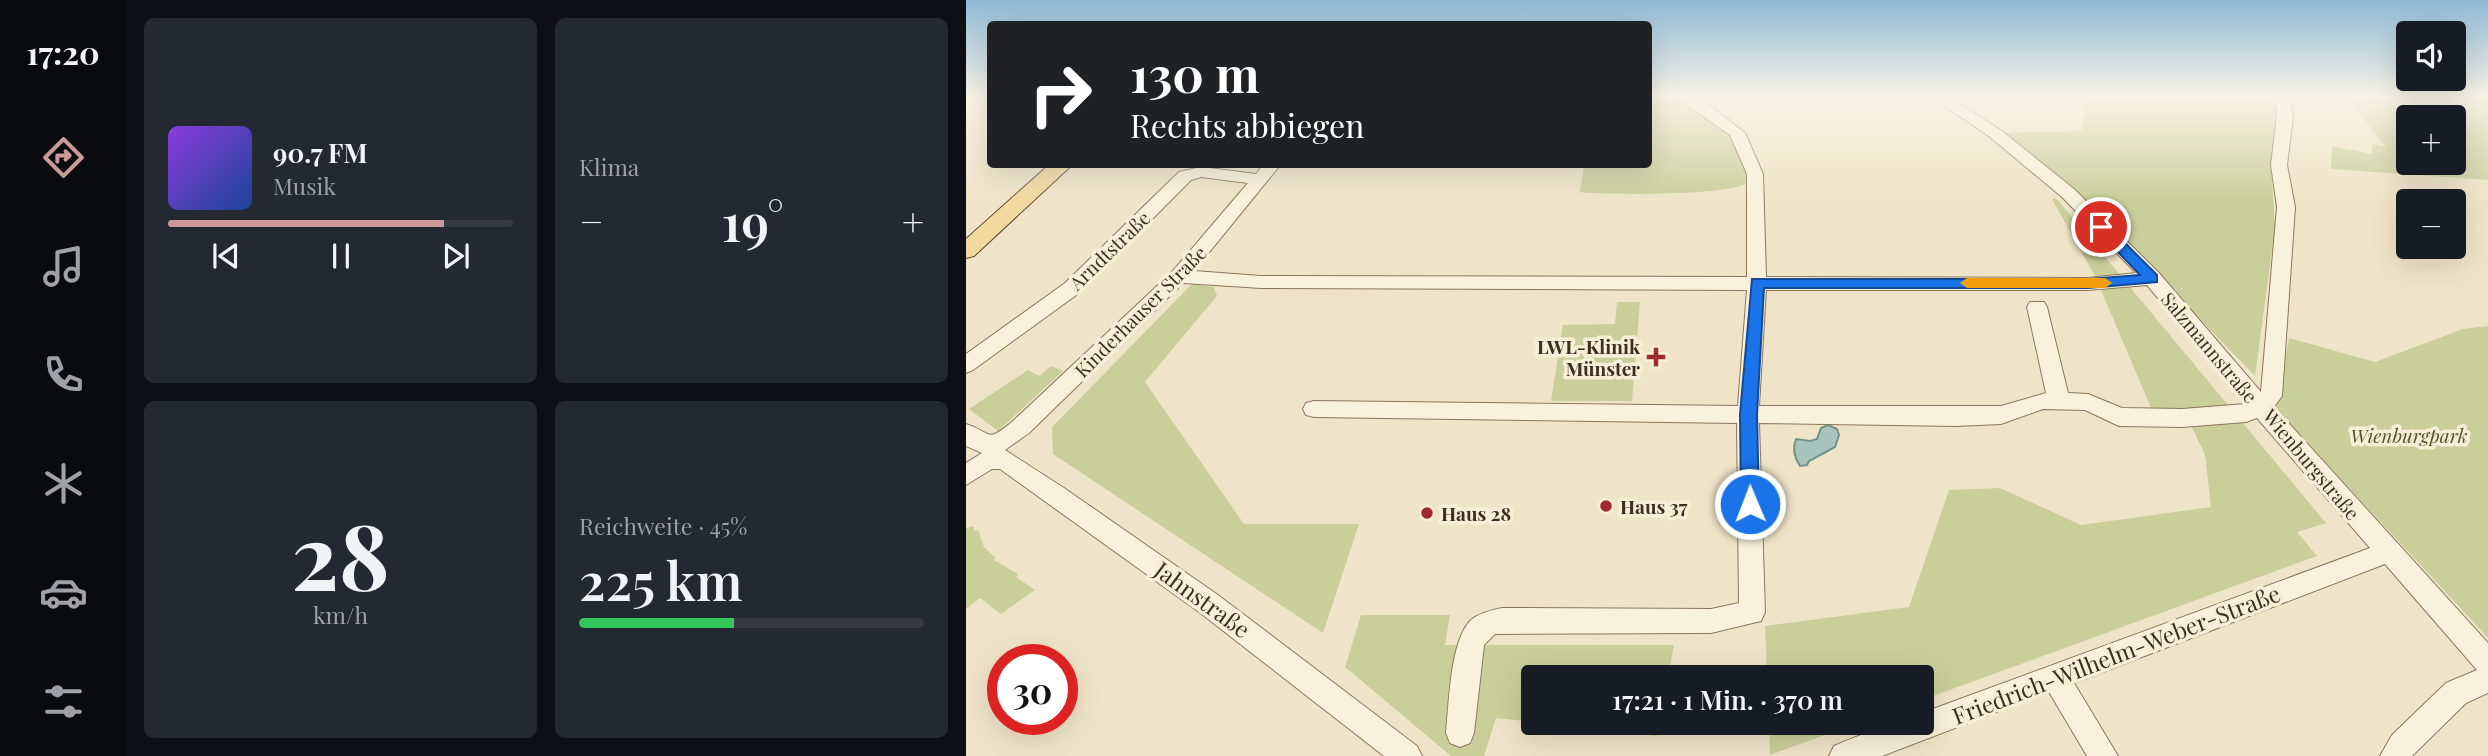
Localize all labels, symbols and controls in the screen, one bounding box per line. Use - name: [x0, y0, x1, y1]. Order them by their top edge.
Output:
- map controls: [2396, 21, 2466, 259]
- button: sound: [2396, 21, 2466, 91]
- text: 17:20: [26, 30, 100, 73]
- text: 130 m: [1130, 40, 1260, 105]
- icon: right: [1015, 49, 1106, 140]
- text: Rechts abbiegen: [1130, 103, 1364, 146]
- button: +: [2396, 105, 2466, 175]
- icon: directions: [39, 133, 88, 182]
- text: 90.7 FM: [273, 135, 367, 170]
- text: Klima: [579, 151, 639, 182]
- text: Musik: [273, 170, 336, 201]
- text: 19°: [721, 186, 784, 255]
- button: −: [2396, 189, 2466, 259]
- text: −: [579, 195, 604, 246]
- text: +: [902, 195, 924, 246]
- pin: [2071, 197, 2131, 257]
- street label: Arndtstraße: [1062, 205, 1155, 296]
- icon: arrive: [2082, 208, 2120, 246]
- icon: previous: [207, 237, 245, 275]
- icon: pause: [322, 237, 360, 275]
- icon: next: [437, 237, 475, 275]
- street label: Kinderhauser Straße: [1068, 239, 1212, 383]
- icon: music: [39, 242, 88, 291]
- street label: Salzmannstraße: [2156, 286, 2264, 408]
- place label: LWL-Klinik Münster: [1537, 333, 1641, 381]
- marker: LWL-Klinik Münster: [1646, 347, 1666, 367]
- icon: phone: [39, 350, 88, 399]
- street label: Wienburgstraße: [2257, 402, 2366, 525]
- park label: Wienburgpark: [2350, 422, 2468, 448]
- icon: climate: [39, 459, 88, 508]
- position arrow: [1713, 467, 1787, 541]
- text: 28: [291, 493, 390, 614]
- place label: Haus 37: [1620, 493, 1688, 519]
- marker: Haus 37: [1598, 498, 1614, 514]
- place label: Haus 28: [1441, 500, 1511, 526]
- marker: Haus 28: [1419, 505, 1435, 521]
- text: Reichweite · 45%: [579, 510, 747, 541]
- text: 225 km: [579, 545, 742, 614]
- street label: Jahnstraße: [1148, 553, 1257, 644]
- icon: car: [39, 568, 88, 617]
- street label: Friedrich-Wilhelm-Weber-Straße: [1948, 577, 2284, 731]
- text: km/h: [313, 599, 368, 630]
- speed limit sign: 30: [987, 644, 1078, 735]
- icon: filters: [39, 677, 88, 726]
- text: 17:21 · 1 Min. · 370 m: [1612, 682, 1843, 717]

